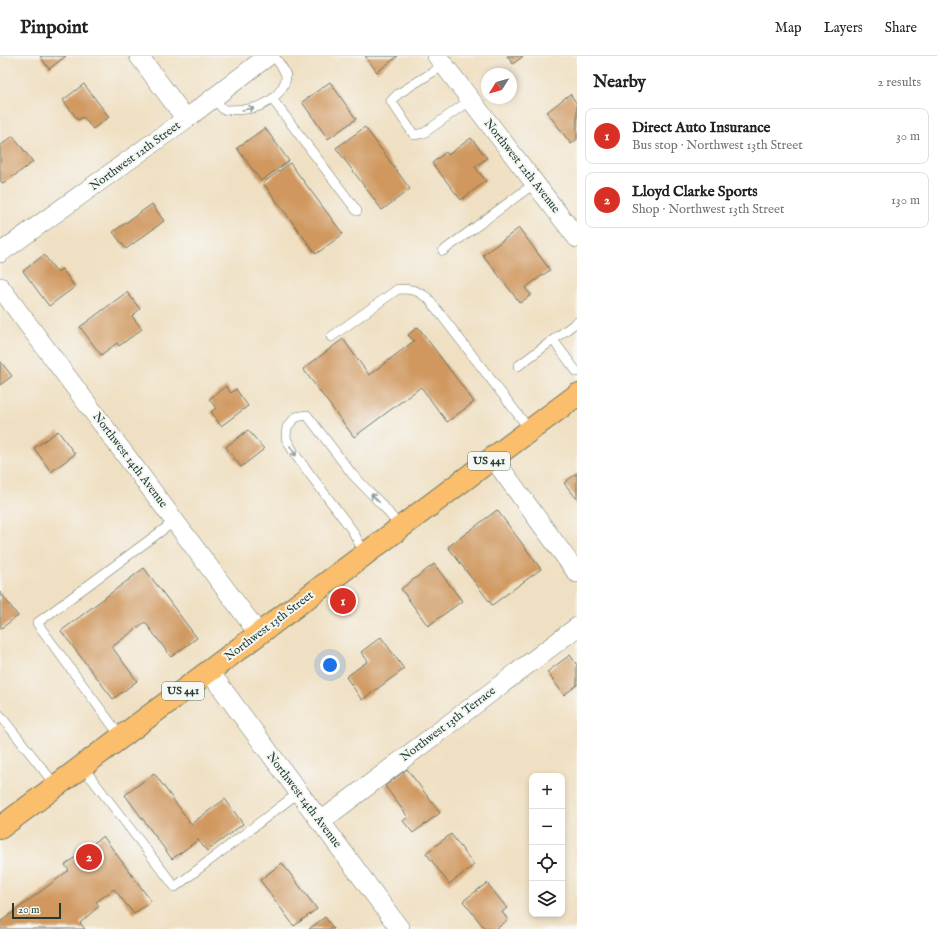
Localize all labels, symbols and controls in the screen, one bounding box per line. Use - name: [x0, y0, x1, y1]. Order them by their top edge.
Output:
- text: Pinpoint: [20, 16, 88, 40]
- text: Map: [775, 19, 802, 37]
- text: Layers: [824, 19, 863, 37]
- text: Share: [885, 19, 917, 37]
- north arrow: [481, 68, 517, 104]
- text: Nearby: [593, 72, 646, 93]
- text: 2 results: [877, 74, 921, 91]
- one-way arrow: [241, 105, 254, 113]
- street label: Northwest 12th Avenue: [481, 116, 564, 216]
- street label: Northwest 12th Street: [87, 118, 183, 194]
- text: Direct Auto Insurance: [632, 118, 771, 137]
- text: 1: [605, 128, 609, 145]
- text: 30 m: [896, 128, 920, 145]
- text: Bus stop · Northwest 13th Street: [632, 137, 803, 154]
- text: Lloyd Clarke Sports: [632, 182, 758, 201]
- text: 2: [604, 192, 610, 209]
- text: 130 m: [891, 192, 920, 209]
- text: Shop · Northwest 13th Street: [632, 201, 784, 218]
- street label: Northwest 14th Avenue: [89, 409, 171, 511]
- one-way arrow: [290, 445, 298, 457]
- road number: US 441: [468, 452, 510, 470]
- one-way arrow: [370, 493, 380, 503]
- pin: 1: [330, 586, 356, 616]
- street label: Northwest 13th Street: [222, 588, 316, 664]
- your location: [320, 655, 340, 675]
- road number: US 441: [162, 682, 204, 700]
- street label: Northwest 13th Terrace: [397, 683, 499, 765]
- street label: Northwest 14th Avenue: [263, 749, 345, 851]
- map controls: [529, 773, 565, 917]
- button: +: [529, 773, 565, 809]
- button: −: [529, 809, 565, 845]
- pin: 2: [76, 842, 102, 872]
- button: locate: [529, 845, 565, 881]
- button: layers: [529, 881, 565, 917]
- scale bar: [12, 901, 61, 920]
- text: 20 m: [18, 903, 39, 917]

